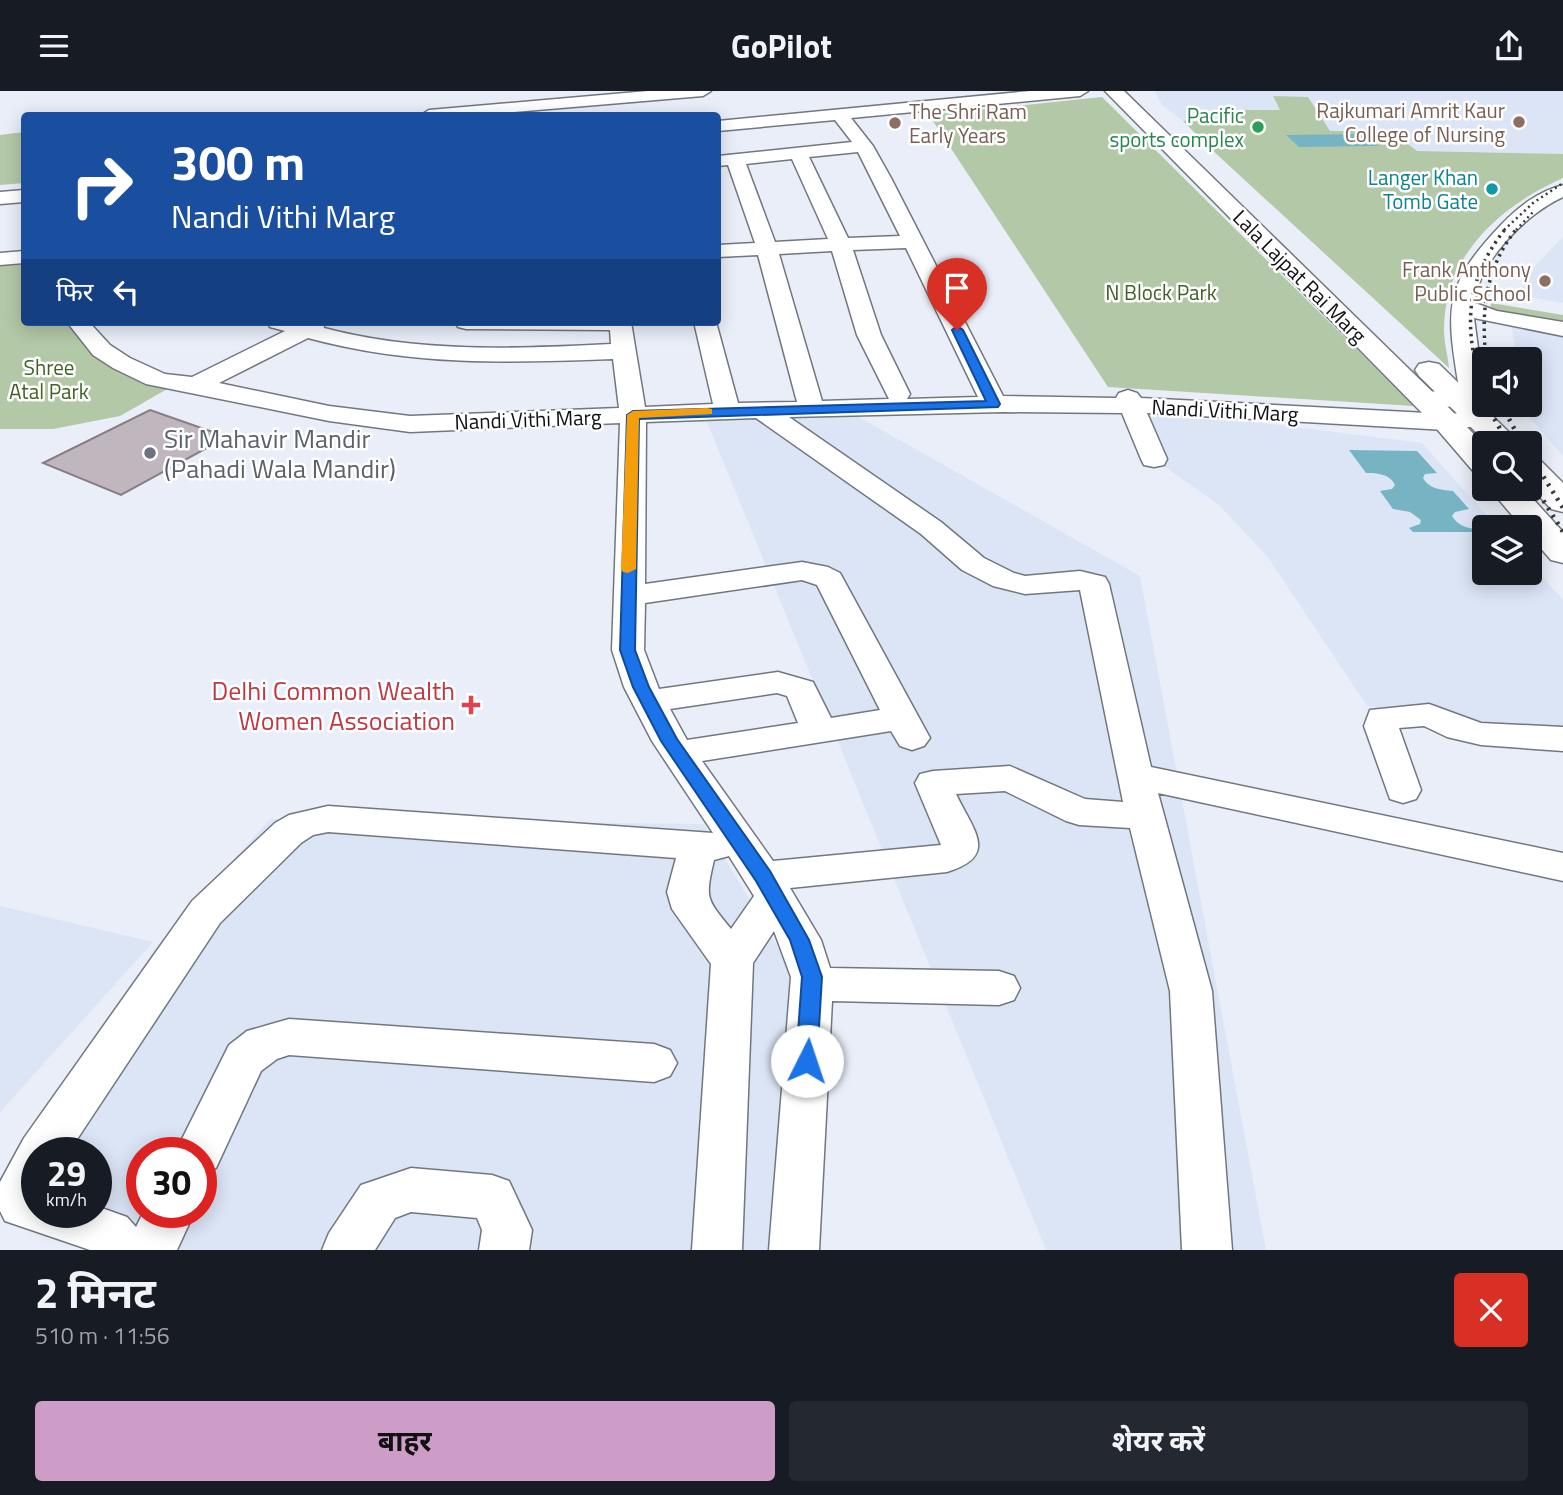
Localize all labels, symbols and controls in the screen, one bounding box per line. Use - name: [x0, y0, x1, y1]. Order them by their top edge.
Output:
- text: GoPilot: [731, 22, 832, 70]
- icon: menu: [35, 27, 73, 65]
- icon: share: [1490, 27, 1528, 65]
- place label: Rajkumari Amrit Kaur College of Nursing: [1316, 94, 1505, 150]
- place label: The Shri Ram Early Years: [909, 95, 1027, 151]
- place label: Pacific sports complex: [1109, 99, 1245, 155]
- marker: Rajkumari Amrit Kaur College of Nursing: [1511, 114, 1527, 130]
- marker: The Shri Ram Early Years: [887, 115, 903, 131]
- marker: Pacific sports complex: [1250, 119, 1266, 135]
- text: 300 m: [171, 124, 305, 199]
- icon: right: [56, 140, 147, 231]
- place label: Langer Khan Tomb Gate: [1368, 161, 1478, 217]
- marker: Langer Khan Tomb Gate: [1484, 181, 1500, 197]
- text: Nandi Vithi Marg: [171, 192, 395, 240]
- street label: Lala Lajpat Rai Marg: [1226, 202, 1374, 350]
- place label: Frank Anthony Public School: [1402, 253, 1531, 309]
- pin: [927, 258, 987, 330]
- icon: arrive: [938, 269, 976, 307]
- text: फिर: [56, 272, 93, 311]
- icon: left: [107, 273, 145, 311]
- marker: Frank Anthony Public School: [1537, 273, 1553, 289]
- park label: N Block Park: [1105, 276, 1217, 308]
- map controls: [1472, 347, 1542, 585]
- button: sound: [1472, 347, 1542, 417]
- park label: Shree Atal Park: [9, 351, 89, 407]
- street label: Nandi Vithi Marg: [1151, 390, 1299, 430]
- street label: Nandi Vithi Marg: [454, 400, 602, 438]
- place label: Sir Mahavir Mandir (Pahadi Wala Mandir): [164, 419, 396, 488]
- button: search: [1472, 431, 1542, 501]
- marker: Sir Mahavir Mandir (Pahadi Wala Mandir): [142, 445, 158, 461]
- button: layers: [1472, 515, 1542, 585]
- place label: Delhi Common Wealth Women Association: [211, 671, 455, 740]
- marker: Delhi Common Wealth Women Association: [461, 695, 481, 715]
- position arrow: [770, 1024, 844, 1098]
- speed limit sign: 30: [126, 1137, 217, 1228]
- text: 29: [47, 1146, 86, 1200]
- text: km/h: [46, 1186, 87, 1213]
- text: 2 मिनट: [35, 1260, 156, 1324]
- button: close: [1454, 1273, 1528, 1347]
- text: 510 m · 11:56: [35, 1318, 170, 1353]
- button: बाहर: [35, 1401, 775, 1481]
- button: शेयर करें: [789, 1401, 1528, 1481]

